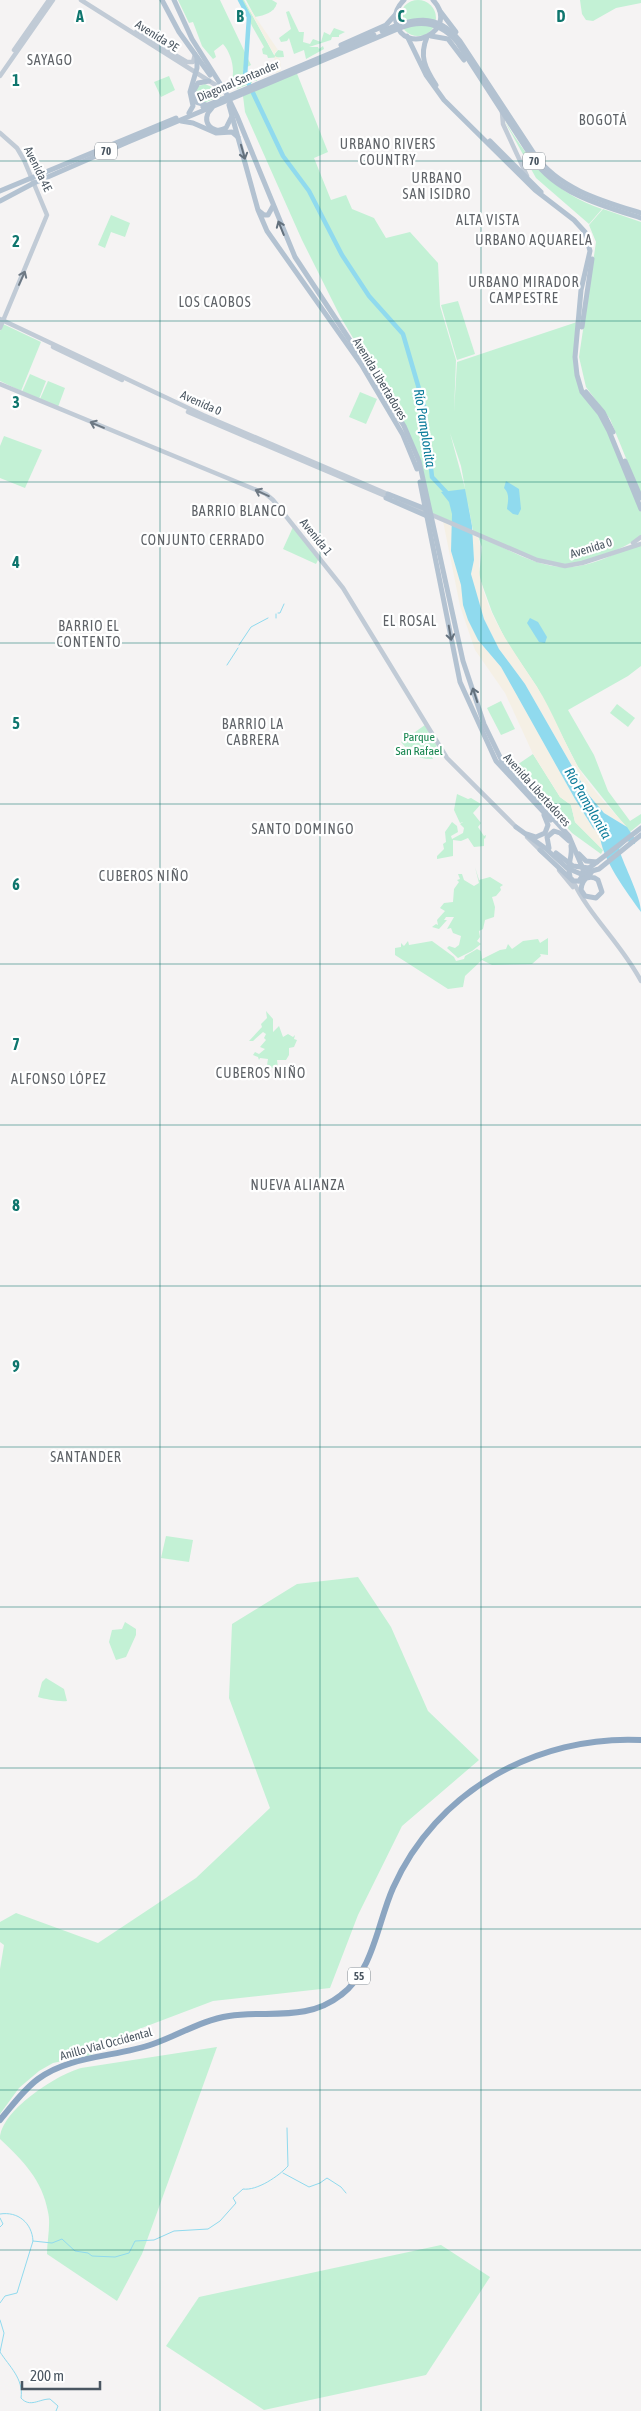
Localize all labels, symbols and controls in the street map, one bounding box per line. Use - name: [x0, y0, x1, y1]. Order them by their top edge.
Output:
- text: A: [75, 7, 84, 25]
- text: B: [236, 7, 244, 25]
- text: C: [397, 7, 405, 25]
- text: D: [557, 7, 566, 25]
- street label: Avenida 9E: [133, 17, 181, 55]
- district label: SAYAGO: [27, 52, 73, 68]
- street label: Diagonal Santander: [195, 57, 282, 105]
- text: 1: [12, 71, 20, 89]
- district label: BOGOTÁ: [579, 112, 627, 128]
- district label: URBANO RIVERS COUNTRY: [340, 136, 436, 168]
- road number: 70: [95, 142, 117, 160]
- one-way arrow: [238, 143, 248, 159]
- street label: Avenida 4E: [21, 144, 55, 194]
- road number: 70: [523, 153, 545, 170]
- district label: URBANO SAN ISIDRO: [403, 170, 471, 202]
- district label: ALTA VISTA: [456, 212, 520, 228]
- one-way arrow: [276, 221, 286, 236]
- text: 2: [12, 232, 20, 250]
- district label: URBANO AQUARELA: [475, 232, 593, 248]
- one-way arrow: [17, 271, 27, 286]
- district label: URBANO MIRADOR CAMPESTRE: [469, 274, 579, 306]
- district label: LOS CAOBOS: [178, 294, 252, 310]
- street label: Avenida Libertadores: [350, 335, 410, 423]
- street label: Avenida 0: [178, 388, 224, 418]
- water label: Río Pamplonita: [411, 388, 439, 469]
- text: 3: [12, 393, 20, 411]
- one-way arrow: [90, 419, 105, 429]
- one-way arrow: [255, 488, 270, 498]
- district label: BARRIO BLANCO: [191, 503, 287, 519]
- street label: Avenida 1: [297, 516, 335, 558]
- district label: CONJUNTO CERRADO: [141, 532, 265, 548]
- street label: Avenida 0: [568, 535, 614, 561]
- text: 4: [11, 553, 20, 571]
- district label: EL ROSAL: [383, 613, 437, 629]
- district label: BARRIO EL CONTENTO: [57, 618, 121, 650]
- one-way arrow: [445, 624, 455, 640]
- one-way arrow: [469, 688, 479, 704]
- text: 5: [12, 714, 20, 732]
- district label: BARRIO LA CABRERA: [222, 716, 284, 748]
- park label: Parque San Rafael: [395, 730, 443, 758]
- street label: Avenida Libertadores: [501, 751, 573, 829]
- water label: Río Pamplonita: [561, 765, 615, 842]
- district label: SANTO DOMINGO: [252, 821, 354, 837]
- district label: CUBEROS NIÑO: [99, 868, 189, 884]
- text: 6: [12, 875, 20, 893]
- text: 7: [12, 1035, 20, 1053]
- district label: CUBEROS NIÑO: [216, 1065, 306, 1081]
- district label: ALFONSO LÓPEZ: [11, 1071, 107, 1087]
- district label: NUEVA ALIANZA: [251, 1177, 345, 1193]
- text: 8: [12, 1196, 20, 1214]
- text: 9: [12, 1357, 20, 1375]
- district label: SANTANDER: [50, 1449, 122, 1465]
- road number: 55: [348, 1968, 370, 1984]
- street label: Anillo Vial Occidental: [58, 2025, 154, 2063]
- scale bar: [22, 2358, 100, 2390]
- text: 200 m: [30, 2367, 64, 2384]

